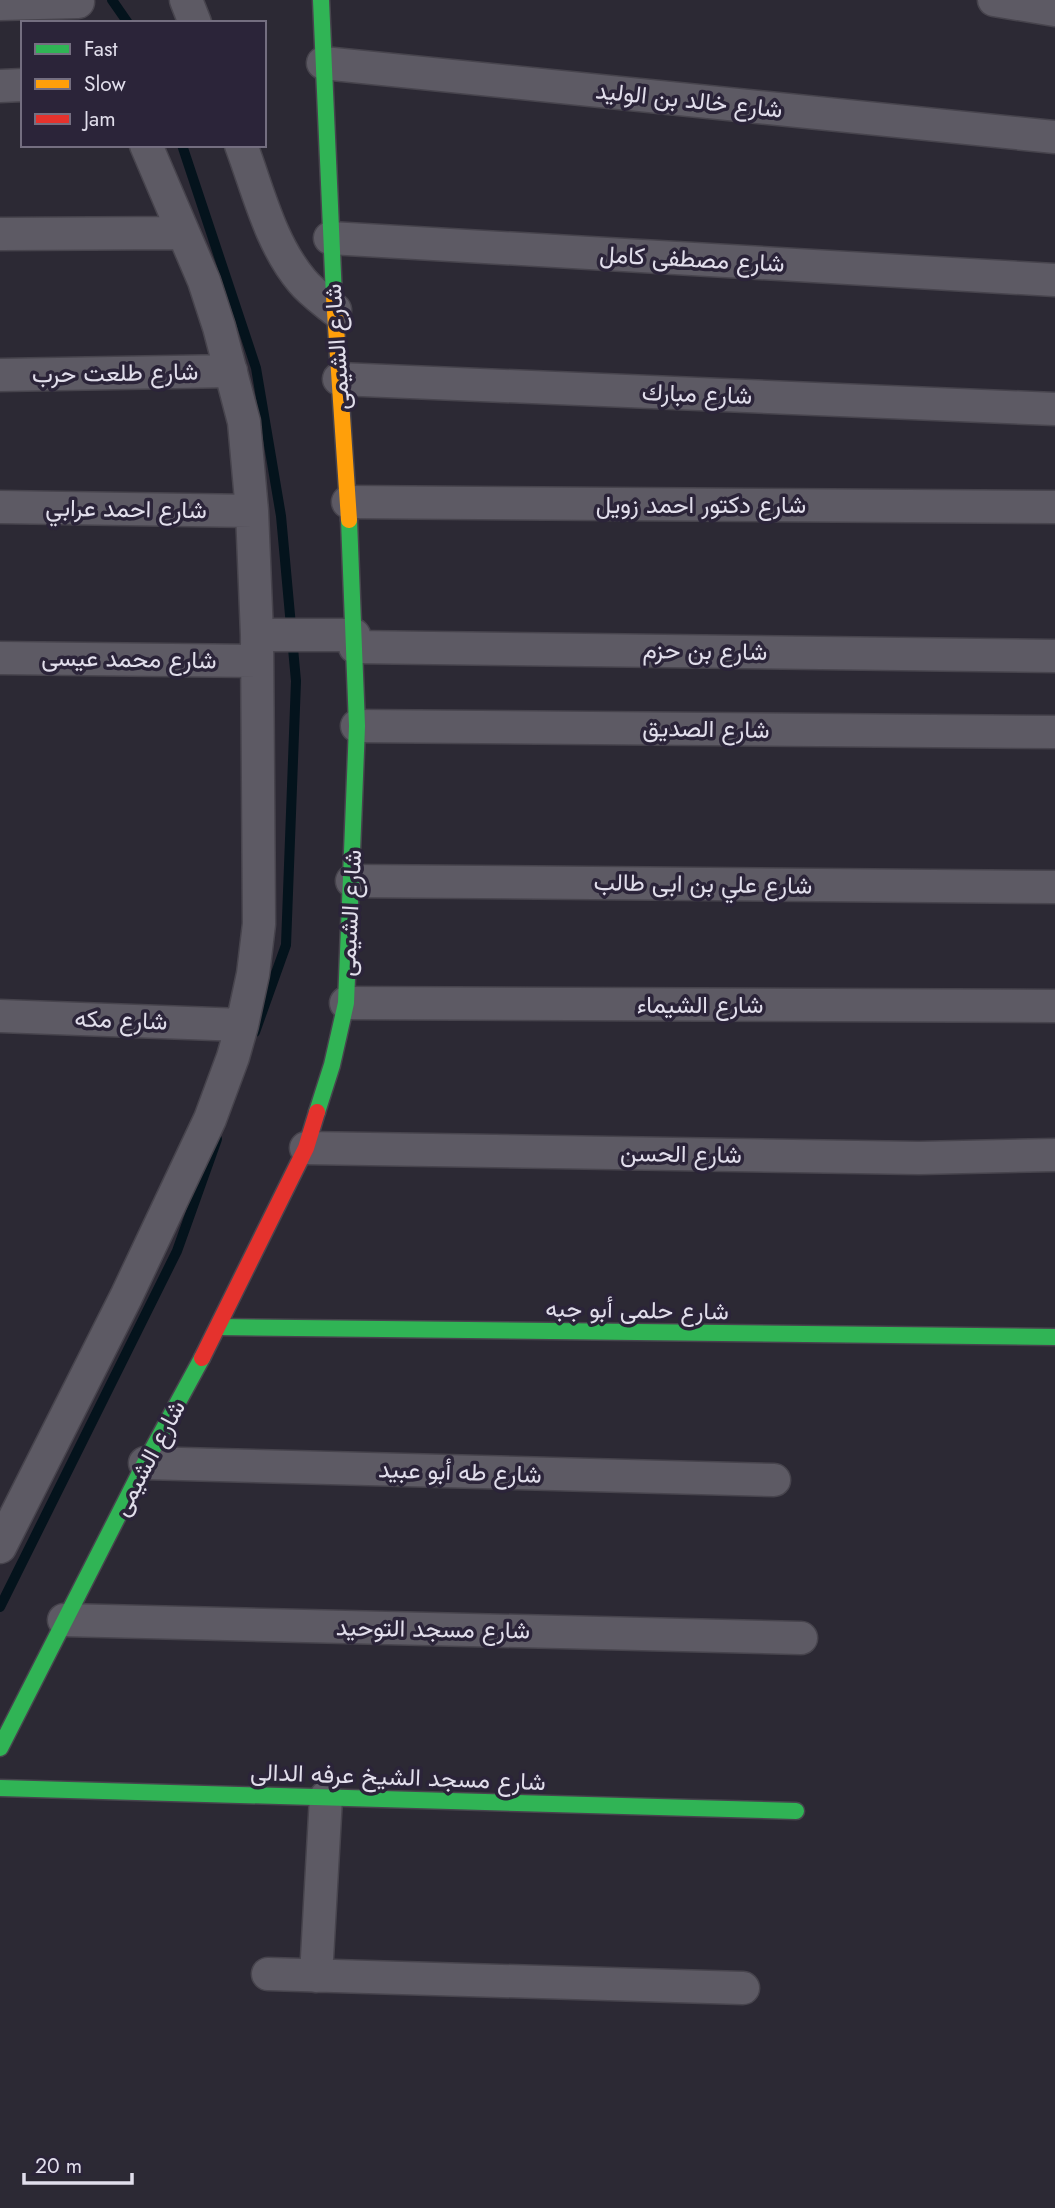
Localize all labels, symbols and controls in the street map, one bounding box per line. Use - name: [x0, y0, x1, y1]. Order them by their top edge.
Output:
- legend: [21, 21, 266, 147]
- text: Fast: [84, 34, 117, 64]
- text: Slow: [84, 69, 126, 99]
- street label: شارع خالد بن الوليد: [594, 72, 784, 127]
- text: Jam: [81, 104, 116, 134]
- street label: شارع مصطفى كامل: [598, 236, 786, 281]
- street label: شارع الشيمى: [315, 283, 358, 411]
- street label: شارع طلعت حرب: [31, 354, 199, 391]
- street label: شارع مبارك: [641, 374, 753, 413]
- street label: شارع دكتور احمد زويل: [596, 487, 806, 522]
- street label: شارع احمد عرابي: [45, 490, 207, 529]
- street label: شارع بن حزم: [642, 632, 768, 669]
- street label: شارع محمد عيسى: [41, 639, 217, 678]
- street label: شارع الصديق: [642, 710, 770, 747]
- street label: شارع الشيمى: [329, 849, 370, 977]
- street label: شارع علي بن ابى طالب: [593, 864, 813, 905]
- street label: شارع الشيماء: [637, 987, 763, 1022]
- street label: شارع مكه: [74, 1000, 168, 1039]
- street label: شارع الحسن: [620, 1135, 742, 1172]
- street label: شارع حلمى أبو جبه: [545, 1290, 729, 1329]
- street label: شارع الشيمى: [103, 1394, 194, 1522]
- street label: شارع طه أبو عبيد: [378, 1451, 542, 1492]
- street label: شارع مسجد التوحيد: [336, 1609, 530, 1648]
- street label: شارع مسجد الشيخ عرفه الدالى: [250, 1754, 546, 1799]
- scale bar: [24, 2142, 133, 2186]
- text: 20 m: [35, 2151, 82, 2181]

